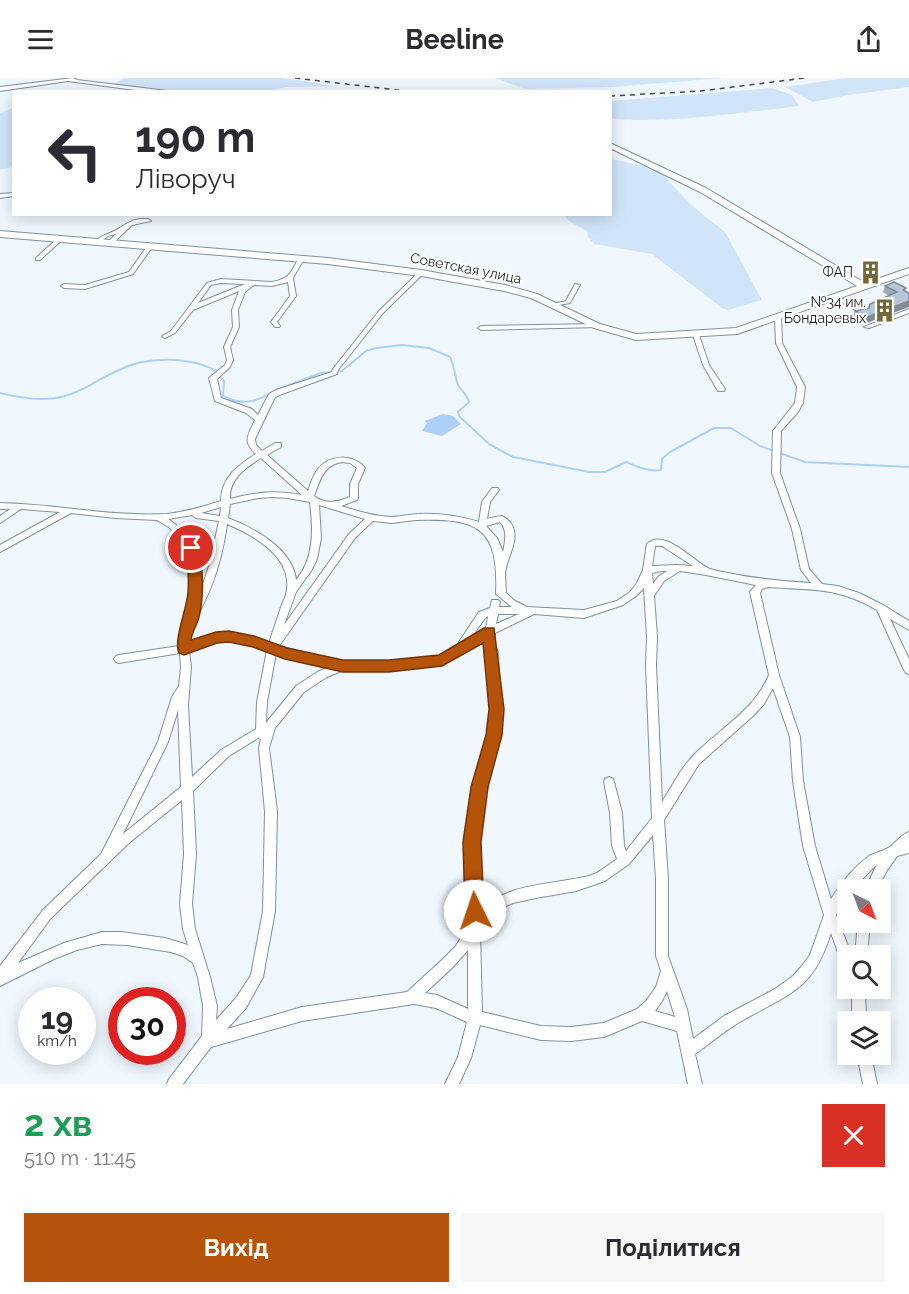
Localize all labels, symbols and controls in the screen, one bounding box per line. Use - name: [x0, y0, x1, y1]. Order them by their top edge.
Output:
- icon: menu: [24, 23, 57, 56]
- icon: share: [852, 23, 885, 56]
- text: Beeline: [405, 24, 504, 55]
- text: 190 m: [135, 113, 255, 162]
- icon: left: [36, 114, 114, 192]
- text: Ліворуч: [135, 163, 236, 194]
- street label: Советская улица: [409, 249, 523, 287]
- building icon: ФАП: [858, 259, 884, 285]
- place label: ФАП: [823, 264, 853, 280]
- place label: №34 им. Бондаревых: [784, 294, 866, 326]
- building icon: №34 им. Бондаревых: [871, 297, 897, 323]
- pin: [165, 522, 216, 573]
- icon: arrive: [174, 531, 207, 564]
- position arrow: [443, 879, 507, 943]
- north arrow: [837, 879, 891, 933]
- map controls: [837, 879, 891, 1065]
- button: search: [837, 945, 891, 999]
- speed limit sign: 30: [108, 987, 186, 1065]
- text: 19: [41, 1001, 73, 1036]
- button: layers: [837, 1011, 891, 1065]
- text: km/h: [37, 1032, 77, 1050]
- text: 2 хв: [24, 1102, 92, 1144]
- button: close: [822, 1104, 885, 1167]
- text: 510 m · 11:45: [24, 1146, 136, 1170]
- button: Вихід: [24, 1213, 449, 1282]
- button: Поділитися: [461, 1213, 885, 1282]

